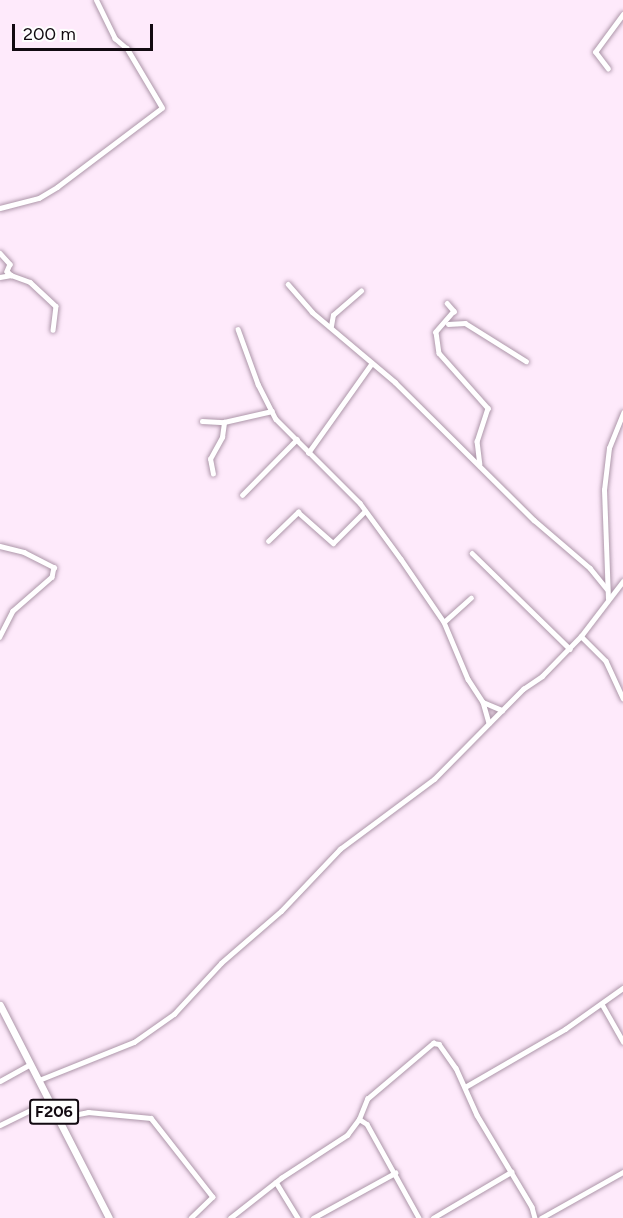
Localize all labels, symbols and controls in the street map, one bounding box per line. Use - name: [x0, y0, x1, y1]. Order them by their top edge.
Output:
- scale bar: [15, 12, 156, 50]
- text: 200 m: [23, 23, 76, 45]
- road number: F206: [28, 1099, 80, 1125]

